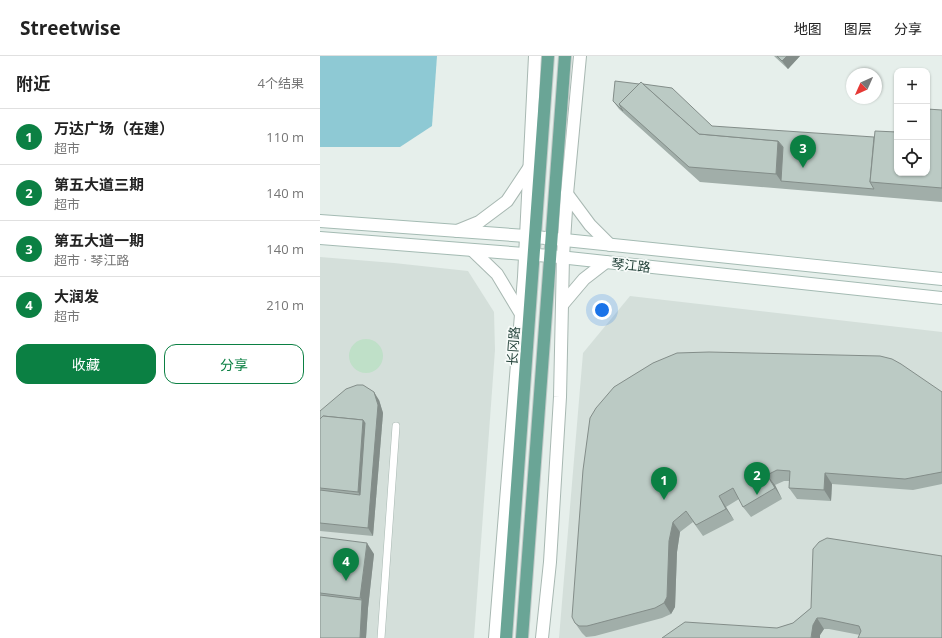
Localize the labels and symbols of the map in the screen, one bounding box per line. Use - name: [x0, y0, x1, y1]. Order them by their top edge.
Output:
- north arrow: [846, 68, 882, 104]
- pin: 3: [790, 135, 816, 168]
- street label: 琴江路: [611, 254, 651, 276]
- your location: [592, 300, 612, 320]
- street label: 长冈路: [503, 326, 523, 366]
- pin: 2: [744, 462, 770, 495]
- pin: 1: [651, 467, 677, 500]
- pin: 4: [333, 548, 359, 581]

